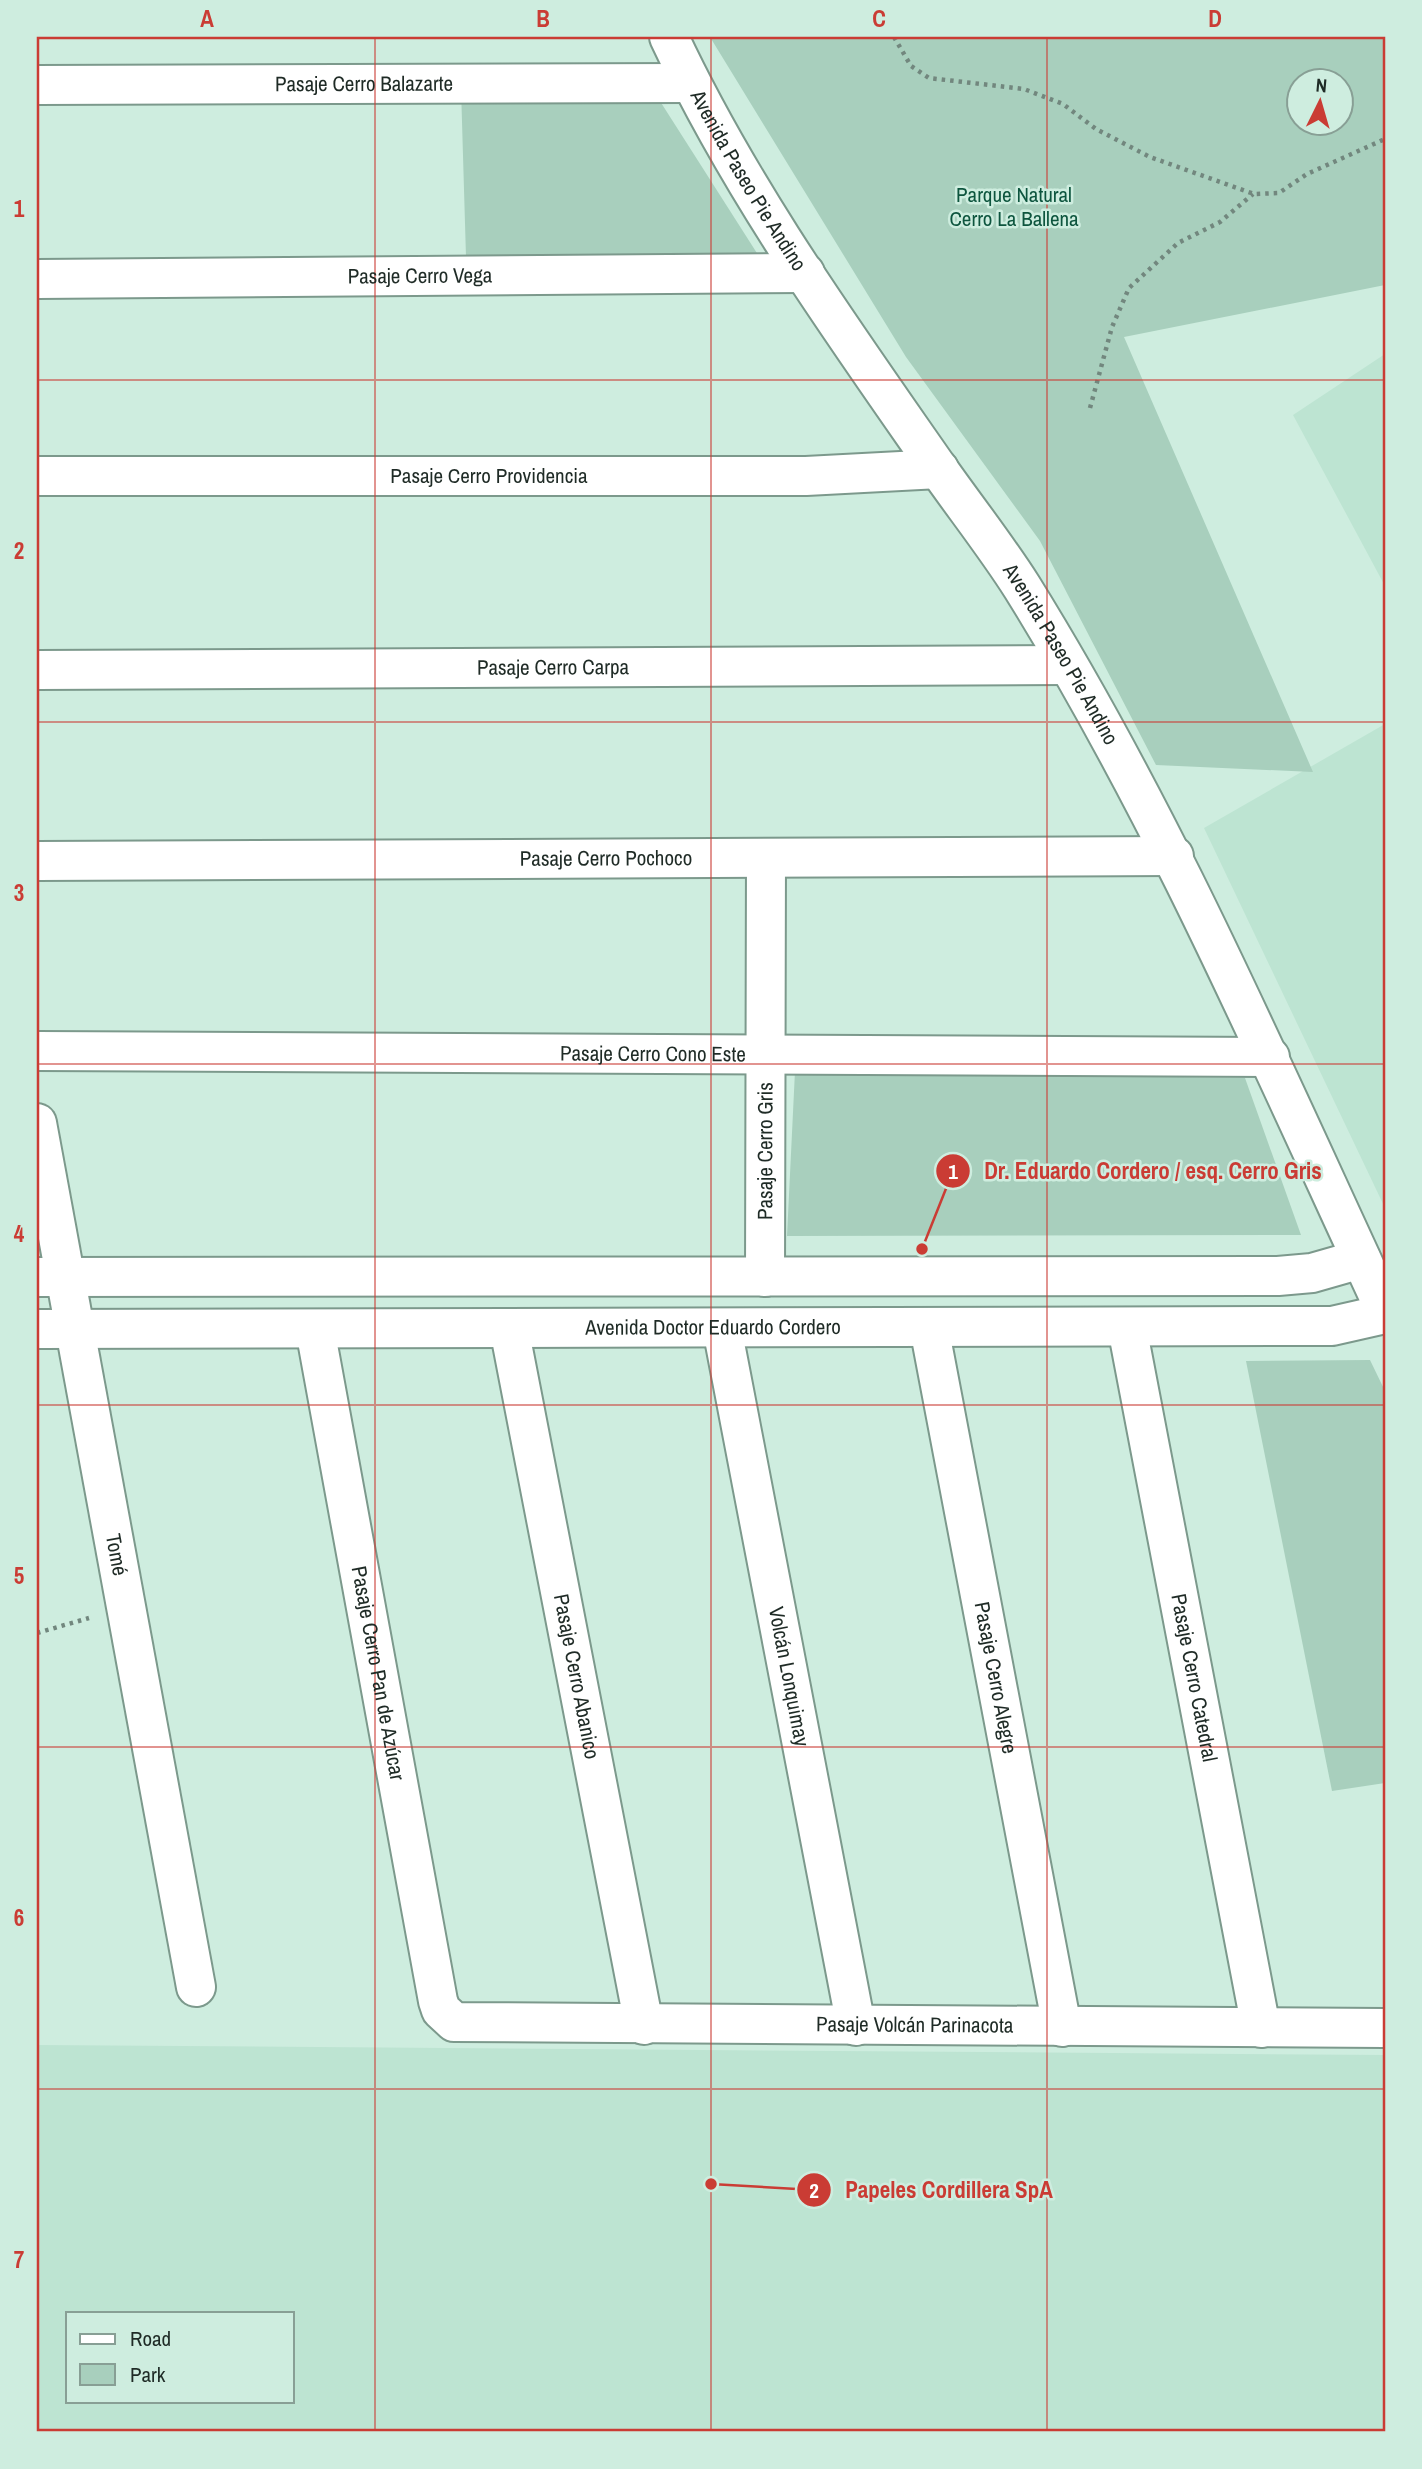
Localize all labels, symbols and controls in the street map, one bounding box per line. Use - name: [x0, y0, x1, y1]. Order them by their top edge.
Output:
- text: A: [200, 3, 214, 34]
- text: B: [536, 3, 550, 34]
- text: C: [872, 3, 886, 34]
- text: D: [1208, 3, 1222, 34]
- north arrow: [1286, 66, 1356, 136]
- street label: Pasaje Cerro Balazarte: [275, 69, 453, 98]
- text: N: [1315, 72, 1328, 99]
- street label: Avenida Paseo Pie Andino: [683, 84, 814, 276]
- park label: Parque Natural Cerro La Ballena: [949, 180, 1079, 233]
- text: 1: [14, 193, 25, 224]
- street label: Pasaje Cerro Vega: [348, 260, 493, 291]
- street label: Pasaje Cerro Providencia: [390, 461, 588, 490]
- text: 2: [14, 535, 24, 566]
- street label: Avenida Paseo Pie Andino: [996, 557, 1126, 750]
- street label: Pasaje Cerro Carpa: [477, 652, 630, 682]
- street label: Pasaje Cerro Pochoco: [520, 843, 692, 873]
- text: 3: [14, 877, 24, 908]
- street label: Pasaje Cerro Cono Este: [560, 1039, 746, 1068]
- street label: Pasaje Cerro Gris: [750, 1082, 779, 1220]
- callout: Dr. Eduardo Cordero / esq. Cerro Gris: [935, 1149, 1336, 1193]
- text: Dr. Eduardo Cordero / esq. Cerro Gris: [984, 1155, 1322, 1186]
- text: 1: [948, 1157, 958, 1186]
- text: 4: [14, 1218, 25, 1249]
- street label: Avenida Doctor Eduardo Cordero: [584, 1312, 841, 1342]
- street label: Tomé: [99, 1531, 135, 1578]
- text: 5: [14, 1560, 24, 1591]
- street label: Pasaje Cerro Pan de Azúcar: [345, 1564, 412, 1783]
- street label: Pasaje Cerro Abanico: [547, 1591, 607, 1761]
- street label: Pasaje Cerro Catedral: [1164, 1591, 1225, 1764]
- street label: Pasaje Cerro Alegre: [967, 1599, 1025, 1756]
- street label: Volcán Lonquimay: [762, 1604, 817, 1749]
- text: 6: [14, 1902, 24, 1933]
- street label: Pasaje Volcán Parinacota: [816, 2009, 1014, 2040]
- callout: Papeles Cordillera SpA: [796, 2168, 1067, 2212]
- text: Papeles Cordillera SpA: [845, 2174, 1053, 2205]
- text: 2: [809, 2176, 819, 2205]
- text: 7: [14, 2244, 24, 2275]
- legend: [66, 2312, 294, 2402]
- text: Road: [130, 2324, 171, 2353]
- text: Park: [130, 2360, 166, 2389]

